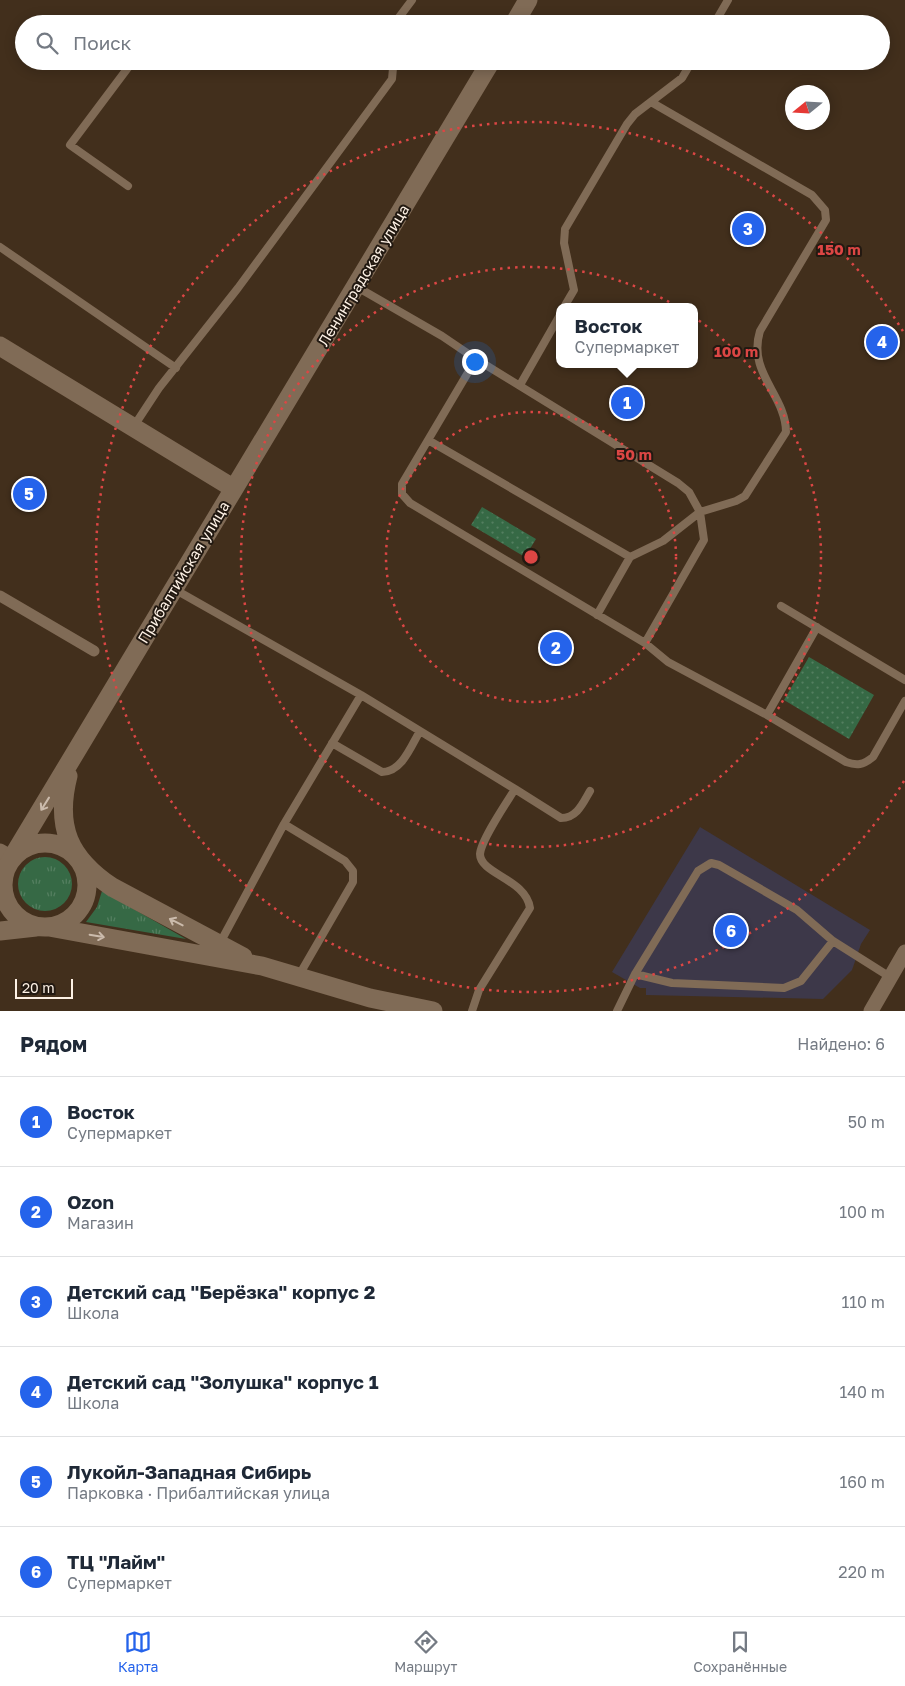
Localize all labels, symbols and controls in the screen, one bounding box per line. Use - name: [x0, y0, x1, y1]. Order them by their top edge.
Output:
- search box: [15, 15, 890, 70]
- icon: search: [33, 29, 61, 57]
- text: Поиск: [73, 31, 132, 54]
- north arrow: [785, 85, 830, 130]
- street label: Ленинградская улица: [314, 201, 412, 349]
- pin: 3: [732, 210, 764, 248]
- text: 150 m: [817, 240, 861, 258]
- popup: [556, 303, 698, 368]
- text: Восток: [575, 314, 642, 337]
- pin: 4: [866, 323, 898, 361]
- text: Супермаркет: [575, 337, 679, 357]
- text: 100 m: [714, 342, 758, 360]
- your location: [462, 349, 488, 375]
- pin: 1: [611, 384, 643, 422]
- text: 50 m: [616, 445, 652, 463]
- pin: 5: [13, 475, 45, 513]
- street label: Прибалтийская улица: [133, 498, 233, 646]
- centre of rings: [522, 548, 540, 566]
- pin: 2: [540, 629, 572, 667]
- one-way arrow: [40, 797, 50, 811]
- pin: 6: [715, 912, 747, 950]
- one-way arrow: [168, 917, 183, 927]
- one-way arrow: [88, 931, 104, 941]
- scale bar: [15, 976, 72, 999]
- text: 20 m: [22, 979, 55, 996]
- text: Рядом: [20, 1031, 87, 1057]
- text: Найдено: 6: [797, 1034, 885, 1054]
- text: Восток: [67, 1100, 135, 1123]
- text: 1: [32, 1112, 40, 1132]
- text: 50 m: [848, 1112, 885, 1132]
- text: Супермаркет: [67, 1123, 172, 1143]
- text: Ozon: [67, 1190, 114, 1213]
- text: 2: [31, 1202, 41, 1222]
- text: 100 m: [839, 1202, 885, 1222]
- text: Магазин: [67, 1213, 134, 1233]
- text: Детский сад "Берёзка" корпус 2: [67, 1280, 375, 1303]
- text: 3: [31, 1292, 41, 1312]
- text: 110 m: [841, 1292, 885, 1312]
- text: Школа: [67, 1303, 119, 1323]
- text: Детский сад "Золушка" корпус 1: [67, 1370, 379, 1393]
- text: 4: [31, 1382, 41, 1402]
- text: 140 m: [839, 1382, 885, 1402]
- text: Школа: [67, 1393, 119, 1413]
- text: Лукойл-Западная Сибирь: [67, 1460, 311, 1483]
- text: 5: [31, 1472, 41, 1492]
- text: 160 m: [839, 1472, 885, 1492]
- text: Парковка · Прибалтийская улица: [67, 1483, 330, 1503]
- text: ТЦ "Лайм": [67, 1550, 165, 1573]
- text: 6: [31, 1562, 41, 1582]
- text: 220 m: [838, 1562, 885, 1582]
- text: Супермаркет: [67, 1573, 172, 1593]
- tab: Карта: [118, 1628, 158, 1675]
- tab: Маршрут: [394, 1628, 457, 1675]
- tab: Сохранённые: [693, 1628, 787, 1675]

